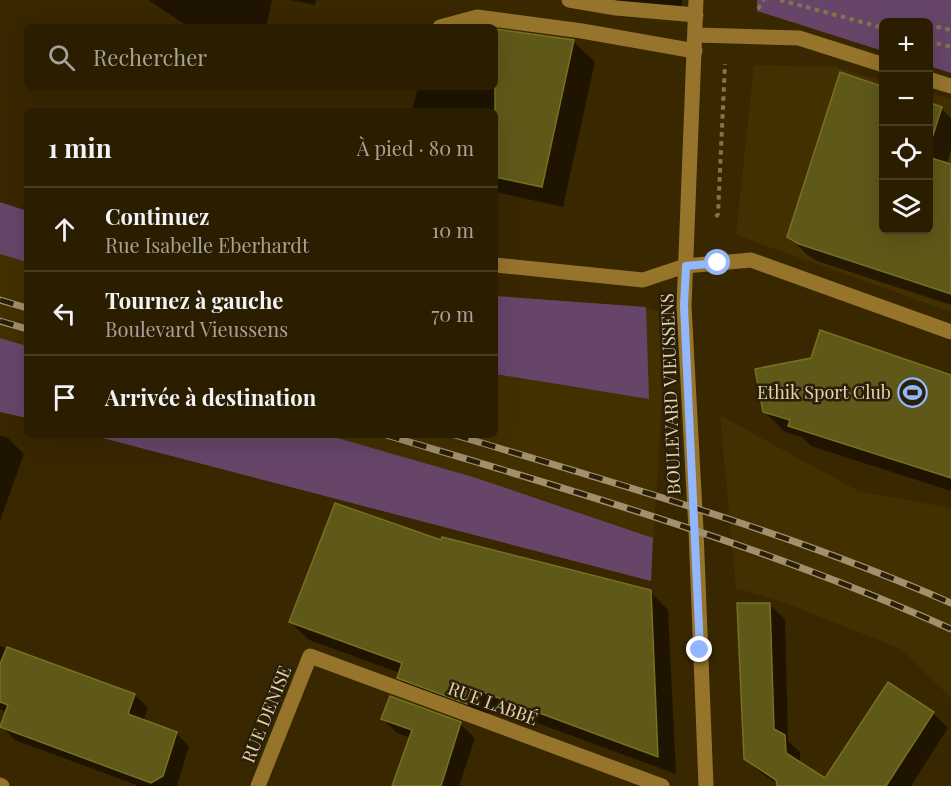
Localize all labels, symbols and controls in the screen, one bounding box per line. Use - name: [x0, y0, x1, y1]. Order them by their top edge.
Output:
- map controls: [879, 18, 933, 234]
- button: +: [879, 18, 933, 72]
- search box: [24, 24, 498, 90]
- icon: search: [45, 41, 78, 74]
- text: Rechercher: [93, 42, 207, 72]
- button: −: [879, 72, 933, 126]
- button: locate: [879, 126, 933, 180]
- text: 1 min: [48, 130, 112, 165]
- text: À pied · 80 m: [357, 134, 474, 161]
- button: layers: [879, 180, 933, 234]
- text: Continuez: [105, 201, 209, 231]
- icon: ahead: [48, 213, 81, 246]
- text: 10 m: [432, 216, 474, 243]
- text: Rue Isabelle Eberhardt: [105, 231, 309, 258]
- route start: [704, 249, 730, 275]
- text: Tournez à gauche: [105, 285, 283, 315]
- street label: BOULEVARD VIEUSSENS: [654, 293, 686, 495]
- icon: left: [48, 297, 81, 330]
- text: 70 m: [431, 300, 474, 327]
- text: Boulevard Vieussens: [105, 315, 288, 342]
- sports icon: Ethik Sport Club: [896, 376, 928, 408]
- place label: Ethik Sport Club: [757, 380, 891, 404]
- icon: arrive: [48, 381, 81, 414]
- text: Arrivée à destination: [105, 382, 316, 412]
- route end: [686, 636, 712, 662]
- street label: RUE DENISE: [236, 662, 296, 766]
- street label: RUE LABBÉ: [445, 676, 541, 730]

